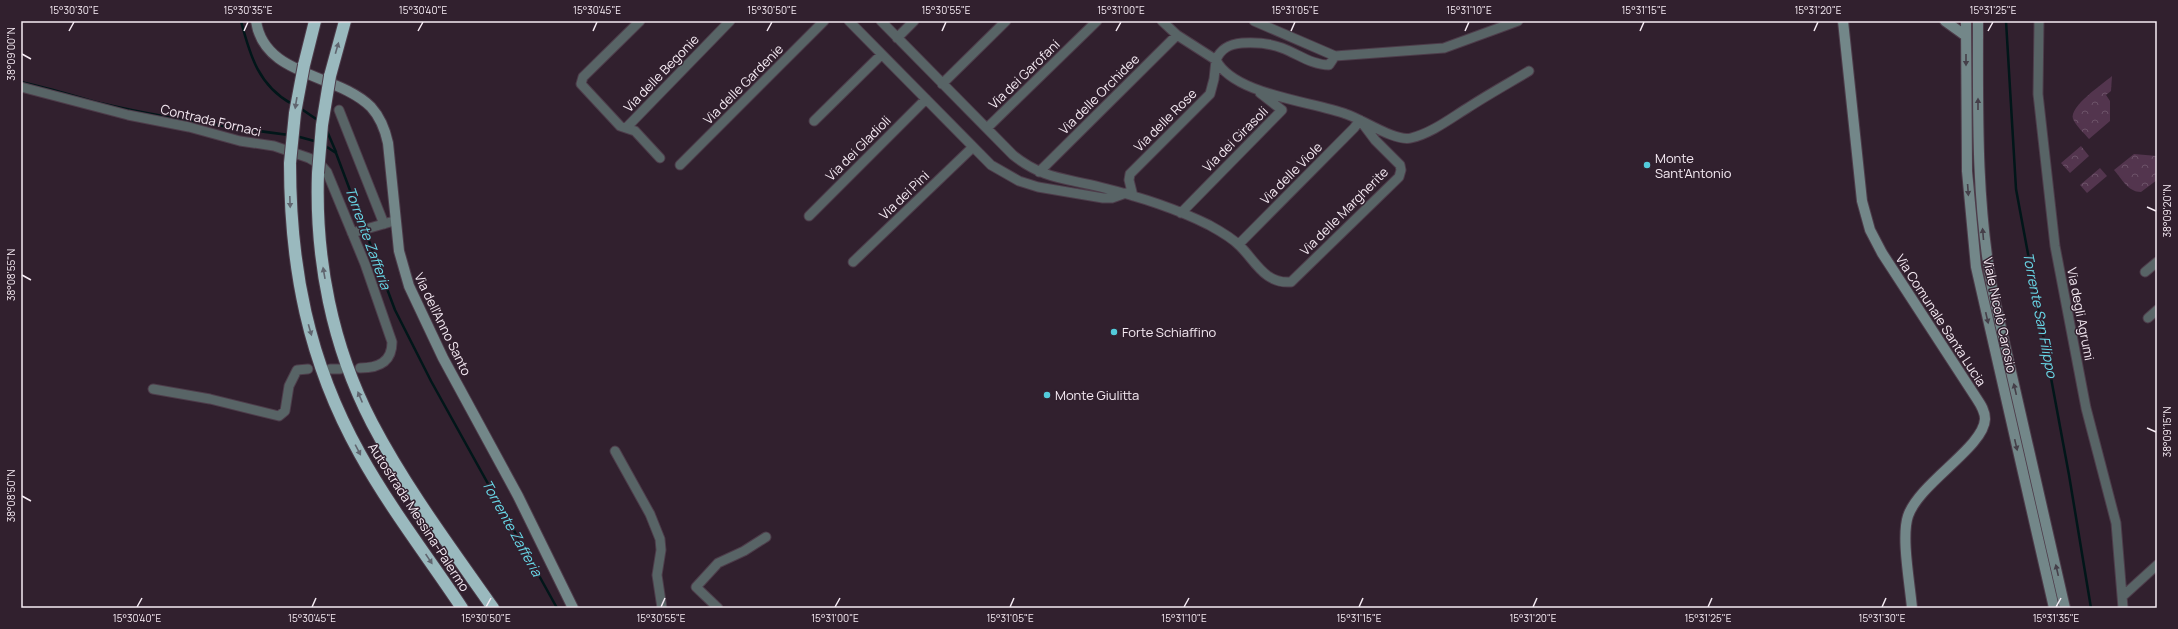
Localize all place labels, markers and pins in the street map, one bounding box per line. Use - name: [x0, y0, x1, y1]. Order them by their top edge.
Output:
- place label: Monte Sant'Antonio: [1655, 149, 1732, 182]
- marker: Monte Sant'Antonio: [1642, 160, 1652, 170]
- place label: Forte Schiaffino: [1122, 323, 1217, 341]
- marker: Forte Schiaffino: [1109, 327, 1119, 337]
- place label: Monte Giulitta: [1055, 386, 1139, 404]
- marker: Monte Giulitta: [1042, 390, 1052, 400]

